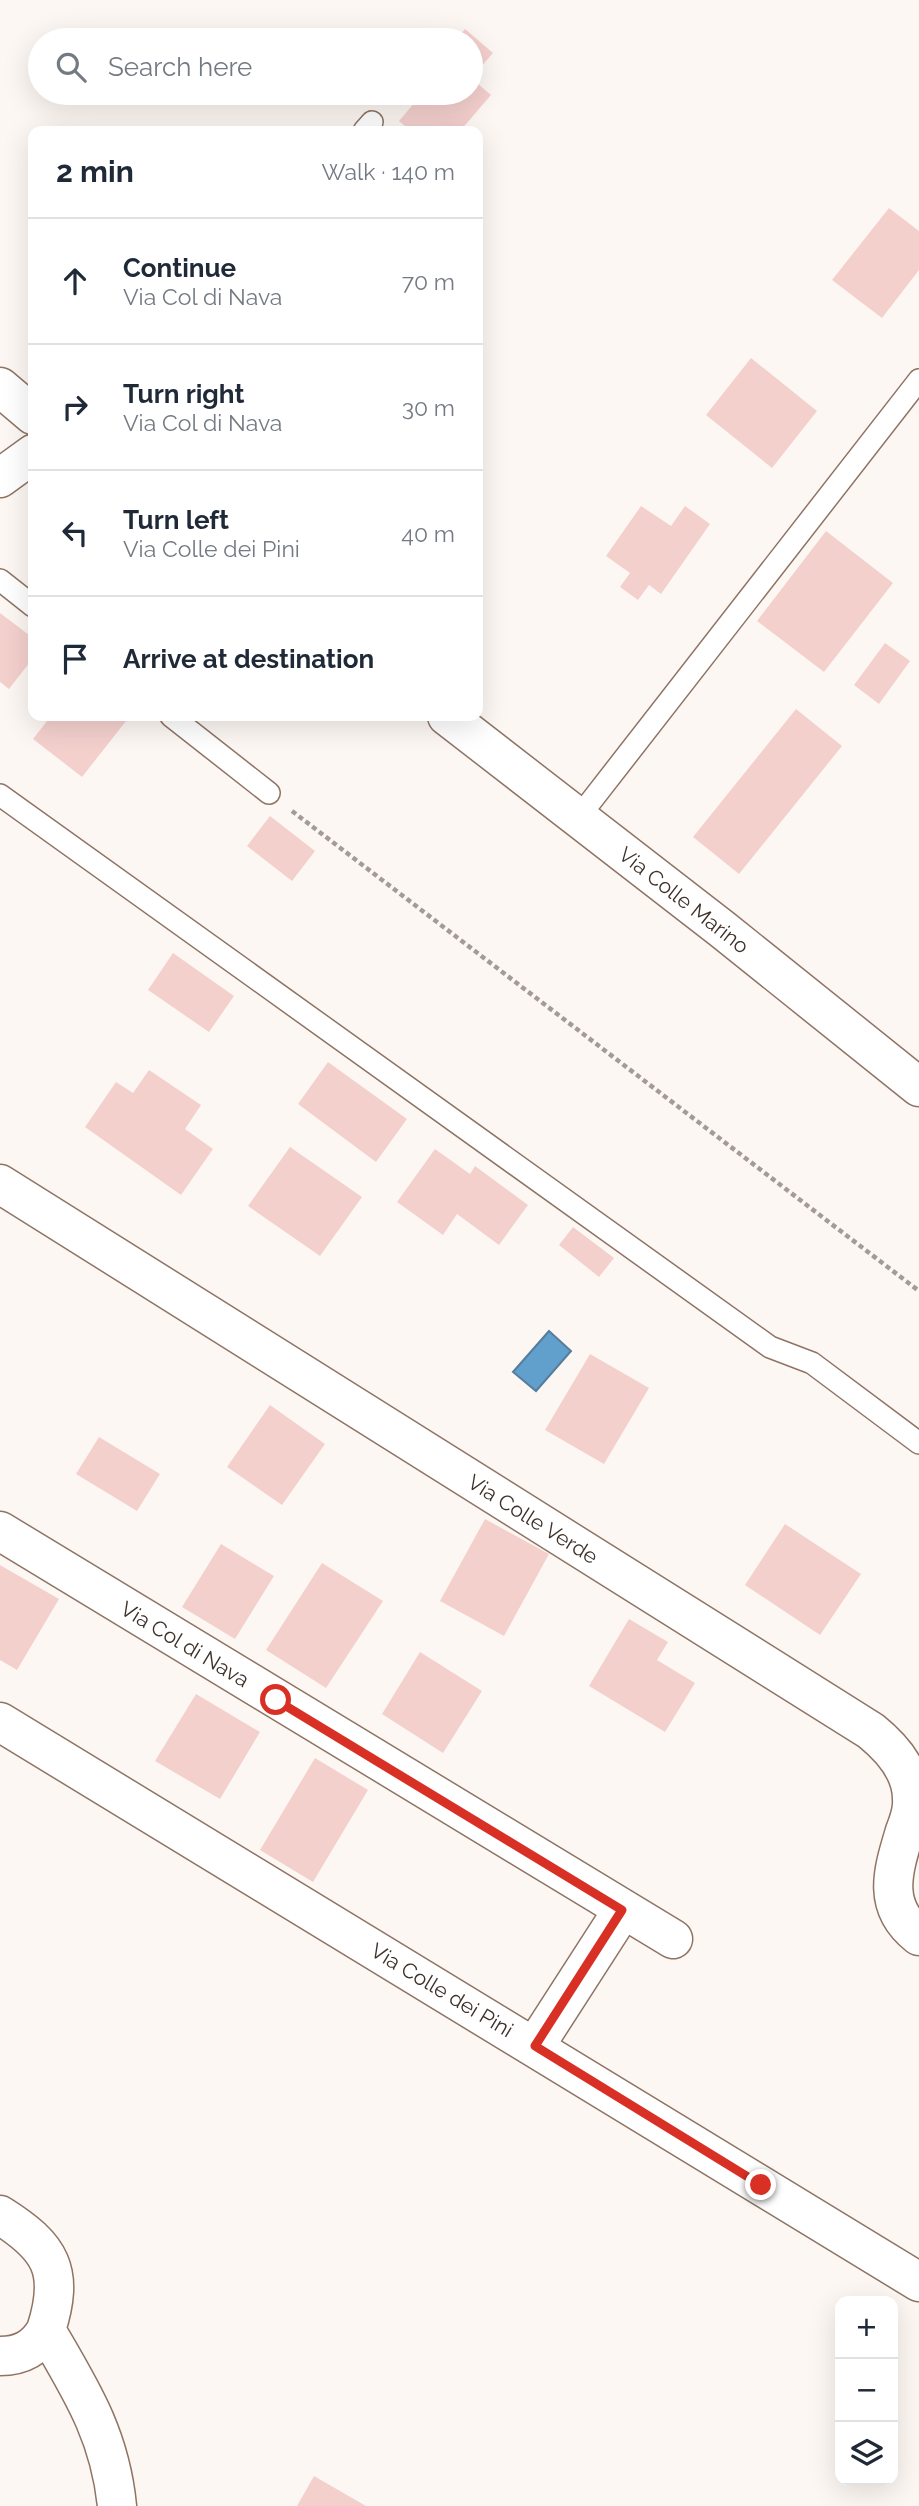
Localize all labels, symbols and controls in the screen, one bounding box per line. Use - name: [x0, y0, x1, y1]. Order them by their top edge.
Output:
- search box: [28, 28, 483, 105]
- icon: search: [52, 48, 90, 86]
- text: Search here: [108, 52, 252, 82]
- text: 2 min: [56, 154, 134, 189]
- text: Walk · 140 m: [322, 158, 455, 185]
- text: Continue: [123, 253, 236, 283]
- icon: ahead: [56, 262, 94, 300]
- text: 70 m: [402, 268, 455, 295]
- text: Via Col di Nava: [123, 283, 282, 310]
- text: Turn right: [123, 379, 244, 409]
- icon: right: [56, 388, 94, 426]
- text: 30 m: [402, 394, 455, 421]
- text: Via Col di Nava: [123, 409, 282, 436]
- text: Turn left: [123, 505, 229, 535]
- icon: left: [56, 514, 94, 552]
- text: 40 m: [401, 520, 455, 547]
- text: Via Colle dei Pini: [123, 535, 300, 562]
- icon: arrive: [56, 640, 94, 678]
- text: Arrive at destination: [123, 644, 374, 674]
- street label: Via Colle Marino: [614, 841, 754, 959]
- street label: Via Colle Verde: [463, 1469, 603, 1569]
- street label: Via Col di Nava: [116, 1596, 254, 1692]
- route start: [260, 1684, 291, 1715]
- street label: Via Colle dei Pini: [366, 1938, 518, 2042]
- route end: [745, 2169, 776, 2200]
- map controls: [835, 2296, 898, 2485]
- button: +: [835, 2296, 898, 2359]
- button: −: [835, 2359, 898, 2422]
- button: layers: [835, 2422, 898, 2485]

